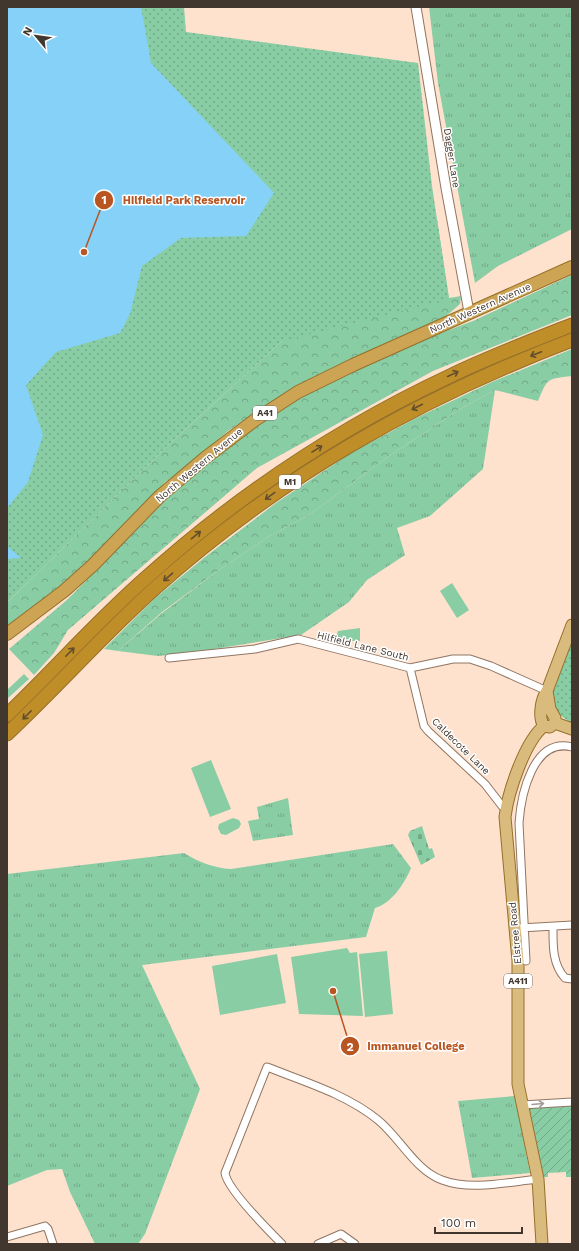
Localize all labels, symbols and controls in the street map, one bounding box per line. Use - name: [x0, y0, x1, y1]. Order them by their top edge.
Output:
- north arrow: [16, 16, 56, 56]
- text: N: [20, 25, 35, 38]
- street label: Dagger Lane: [442, 127, 462, 189]
- callout: Hilfield Park Reservoir: [94, 189, 253, 212]
- text: 1: [101, 193, 107, 207]
- text: Hilfield Park Reservoir: [123, 194, 245, 207]
- street label: North Western Avenue: [428, 281, 532, 335]
- one-way arrow: [530, 351, 542, 359]
- one-way arrow: [447, 370, 459, 377]
- one-way arrow: [411, 404, 423, 412]
- road number: A41: [253, 406, 277, 420]
- street label: North Western Avenue: [154, 425, 245, 504]
- one-way arrow: [311, 444, 323, 452]
- road number: M1: [279, 475, 301, 489]
- one-way arrow: [265, 492, 276, 501]
- one-way arrow: [190, 531, 201, 540]
- one-way arrow: [163, 572, 173, 582]
- street label: Hilfield Lane South: [316, 629, 410, 663]
- one-way arrow: [65, 647, 75, 657]
- one-way arrow: [22, 710, 32, 720]
- street label: Caldecote Lane: [430, 716, 492, 777]
- street label: Elstree Road: [507, 902, 523, 964]
- road number: A411: [504, 974, 532, 988]
- callout: Immanuel College: [340, 1035, 473, 1058]
- text: 2: [346, 1040, 354, 1054]
- text: Immanuel College: [367, 1040, 465, 1053]
- one-way arrow: [531, 1100, 544, 1108]
- scale bar: [435, 1209, 522, 1235]
- text: 100 m: [441, 1216, 476, 1230]

